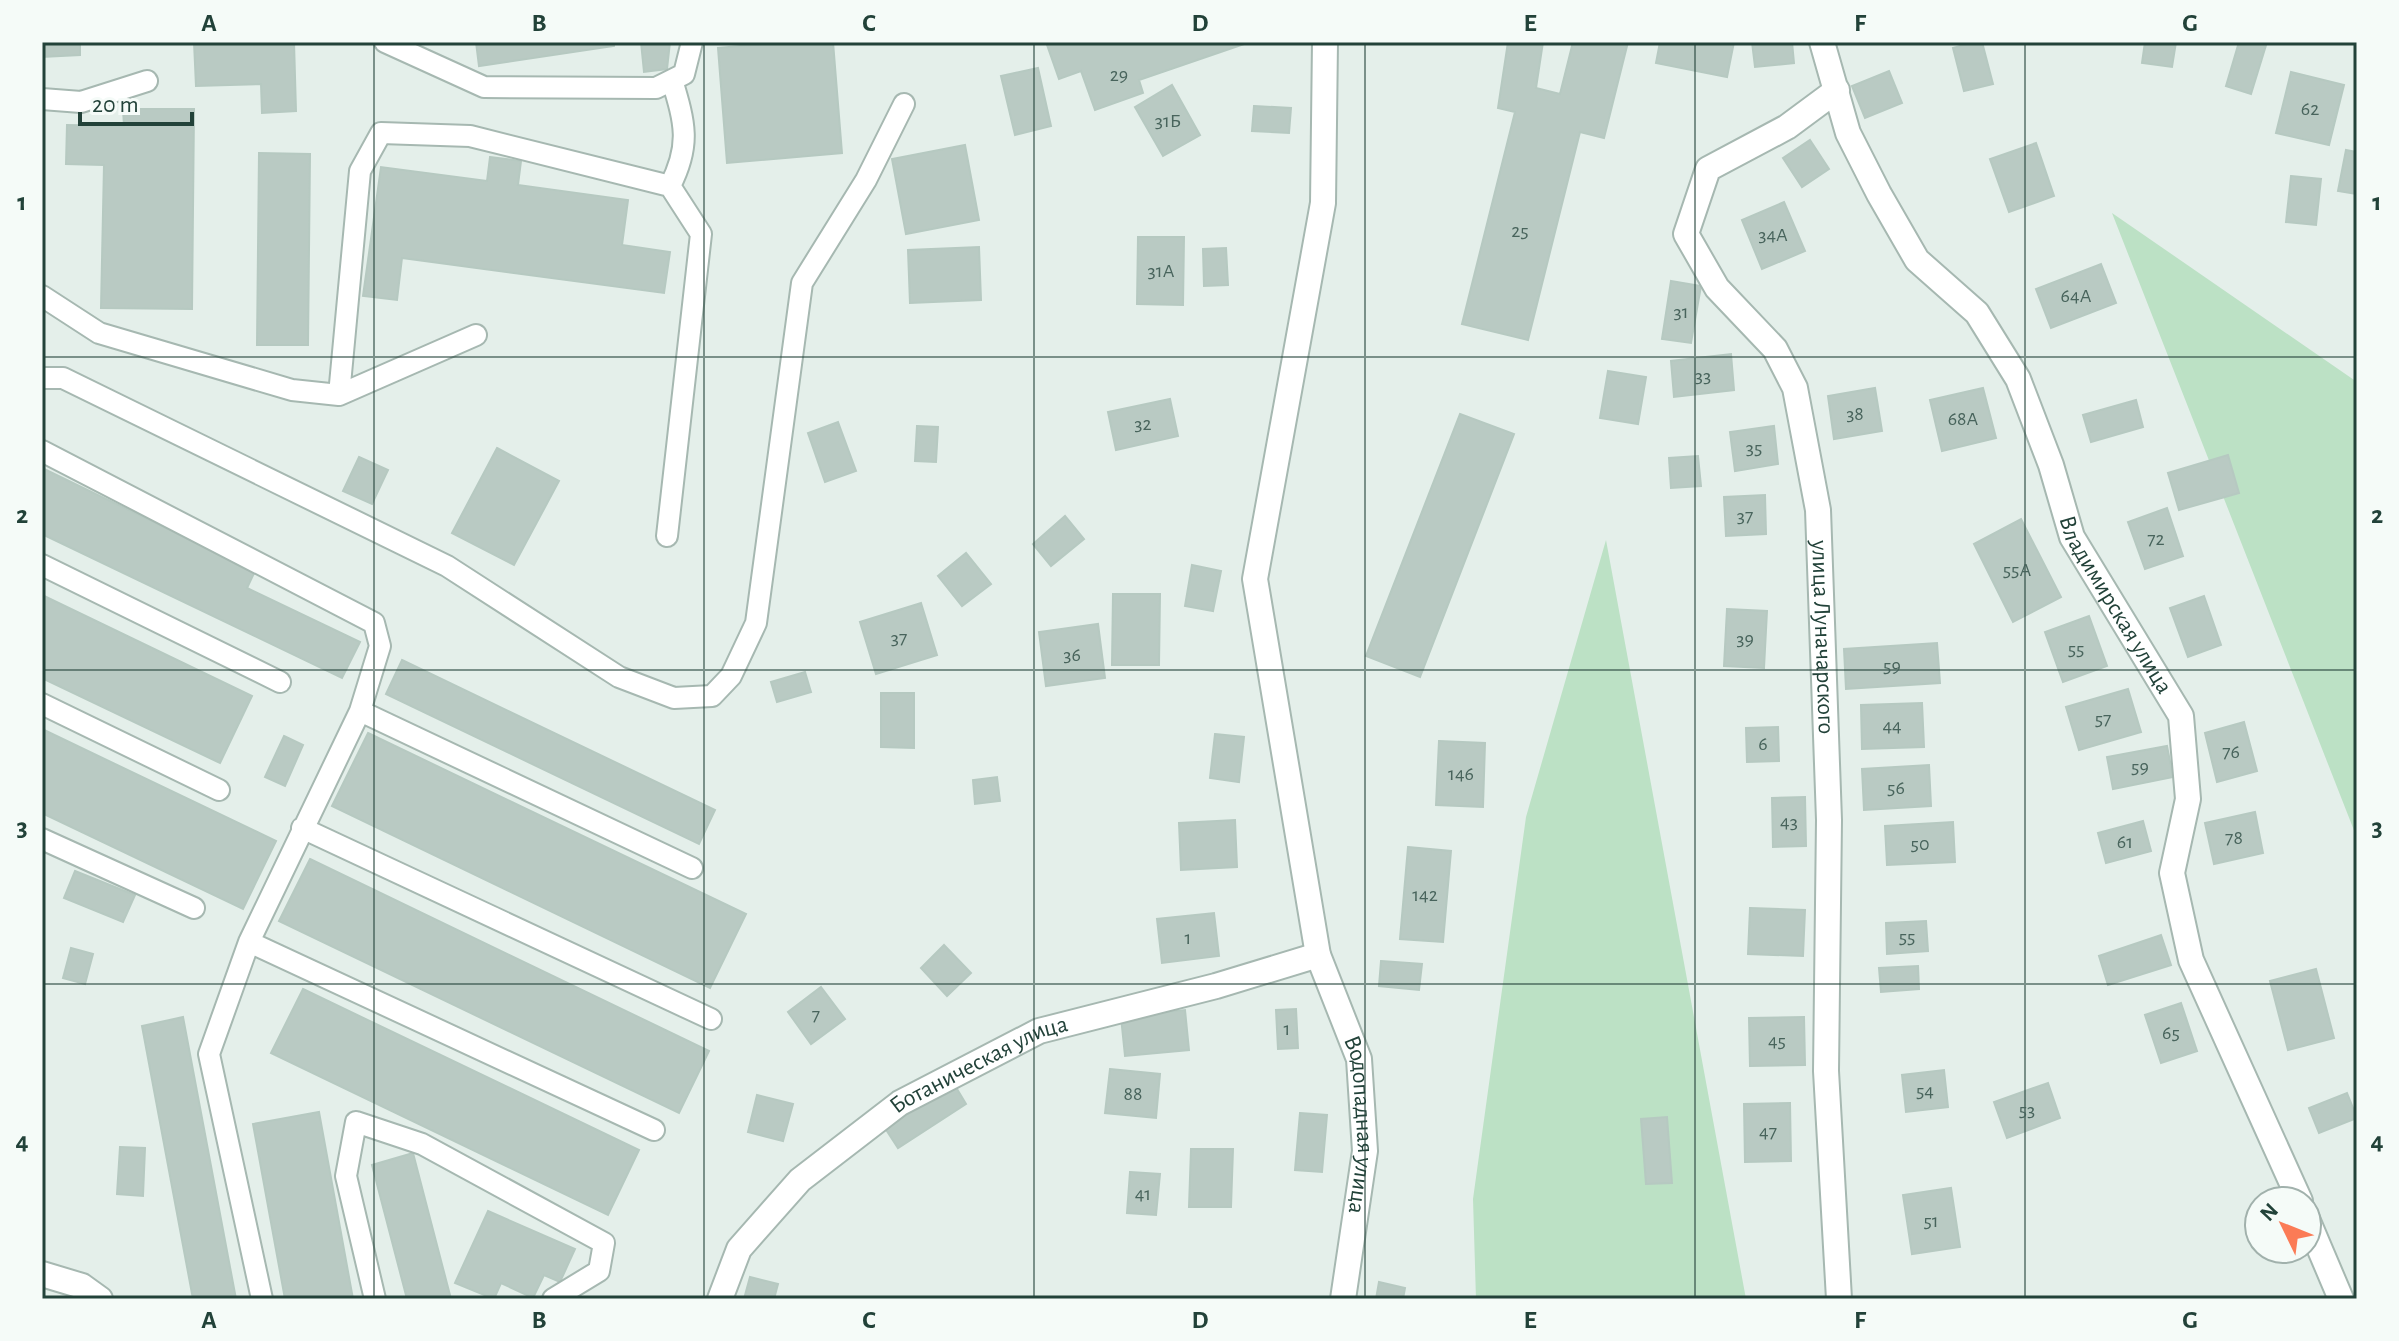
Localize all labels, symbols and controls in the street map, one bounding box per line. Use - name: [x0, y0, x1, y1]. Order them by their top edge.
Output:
- text: A: [201, 10, 217, 36]
- text: B: [531, 10, 547, 36]
- text: C: [862, 10, 876, 36]
- text: D: [1191, 10, 1209, 36]
- text: E: [1523, 10, 1537, 36]
- text: F: [1854, 10, 1867, 36]
- text: G: [2182, 10, 2198, 36]
- house number: 29: [1110, 65, 1128, 85]
- scale bar: [80, 76, 192, 126]
- text: 20 m: [92, 93, 139, 117]
- house number: 62: [2301, 99, 2319, 119]
- house number: 31Б: [1155, 111, 1181, 131]
- text: 1: [17, 189, 27, 215]
- text: 1: [2372, 189, 2382, 215]
- house number: 25: [1511, 221, 1529, 241]
- house number: 34А: [1758, 225, 1788, 245]
- house number: 31А: [1148, 261, 1175, 281]
- house number: 64А: [2061, 286, 2092, 306]
- house number: 31: [1673, 302, 1689, 322]
- house number: 33: [1695, 366, 1711, 386]
- house number: 38: [1846, 404, 1864, 424]
- house number: 68А: [1948, 409, 1979, 429]
- house number: 32: [1134, 414, 1152, 434]
- house number: 35: [1746, 438, 1762, 458]
- text: 2: [16, 502, 28, 528]
- text: 2: [2371, 502, 2383, 528]
- house number: 37: [1737, 506, 1753, 526]
- street label: Владимирская улица: [2054, 513, 2177, 698]
- house number: 72: [2147, 529, 2165, 549]
- street label: улица Луначарского: [1807, 539, 1838, 735]
- house number: 55А: [2003, 560, 2031, 580]
- house number: 37: [891, 628, 907, 648]
- house number: 39: [1736, 629, 1754, 649]
- house number: 55: [2068, 639, 2084, 659]
- house number: 36: [1063, 645, 1081, 665]
- house number: 59: [1883, 656, 1901, 676]
- house number: 57: [2095, 709, 2111, 729]
- house number: 44: [1882, 716, 1902, 736]
- house number: 6: [1758, 734, 1768, 754]
- house number: 76: [2222, 742, 2240, 762]
- house number: 59: [2131, 757, 2149, 777]
- house number: 146: [1448, 764, 1474, 784]
- house number: 56: [1887, 778, 1905, 798]
- house number: 43: [1780, 812, 1798, 832]
- text: 3: [16, 815, 28, 841]
- text: 3: [2371, 815, 2383, 841]
- house number: 78: [2225, 828, 2243, 848]
- house number: 61: [2117, 832, 2133, 852]
- house number: 50: [1911, 834, 1929, 854]
- house number: 142: [1412, 885, 1438, 905]
- house number: 55: [1899, 927, 1915, 947]
- house number: 1: [1185, 928, 1191, 948]
- house number: 7: [812, 1005, 820, 1025]
- street label: Ботаническая улица: [885, 1012, 1070, 1118]
- house number: 1: [1284, 1019, 1290, 1039]
- house number: 65: [2162, 1023, 2180, 1043]
- house number: 45: [1768, 1031, 1786, 1051]
- street label: Водопадная улица: [1339, 1032, 1377, 1216]
- house number: 54: [1916, 1081, 1934, 1101]
- house number: 88: [1124, 1084, 1142, 1104]
- house number: 53: [2019, 1100, 2035, 1120]
- house number: 47: [1759, 1122, 1777, 1142]
- text: 4: [15, 1128, 29, 1154]
- text: 4: [2370, 1128, 2384, 1154]
- house number: 41: [1135, 1184, 1151, 1204]
- north arrow: [2243, 1185, 2323, 1265]
- text: N: [2256, 1199, 2282, 1225]
- house number: 51: [1923, 1211, 1939, 1231]
- text: A: [201, 1307, 217, 1333]
- text: B: [531, 1307, 547, 1333]
- text: C: [862, 1307, 876, 1333]
- text: D: [1191, 1307, 1209, 1333]
- text: E: [1523, 1307, 1537, 1333]
- text: F: [1854, 1307, 1867, 1333]
- text: G: [2182, 1307, 2198, 1333]

